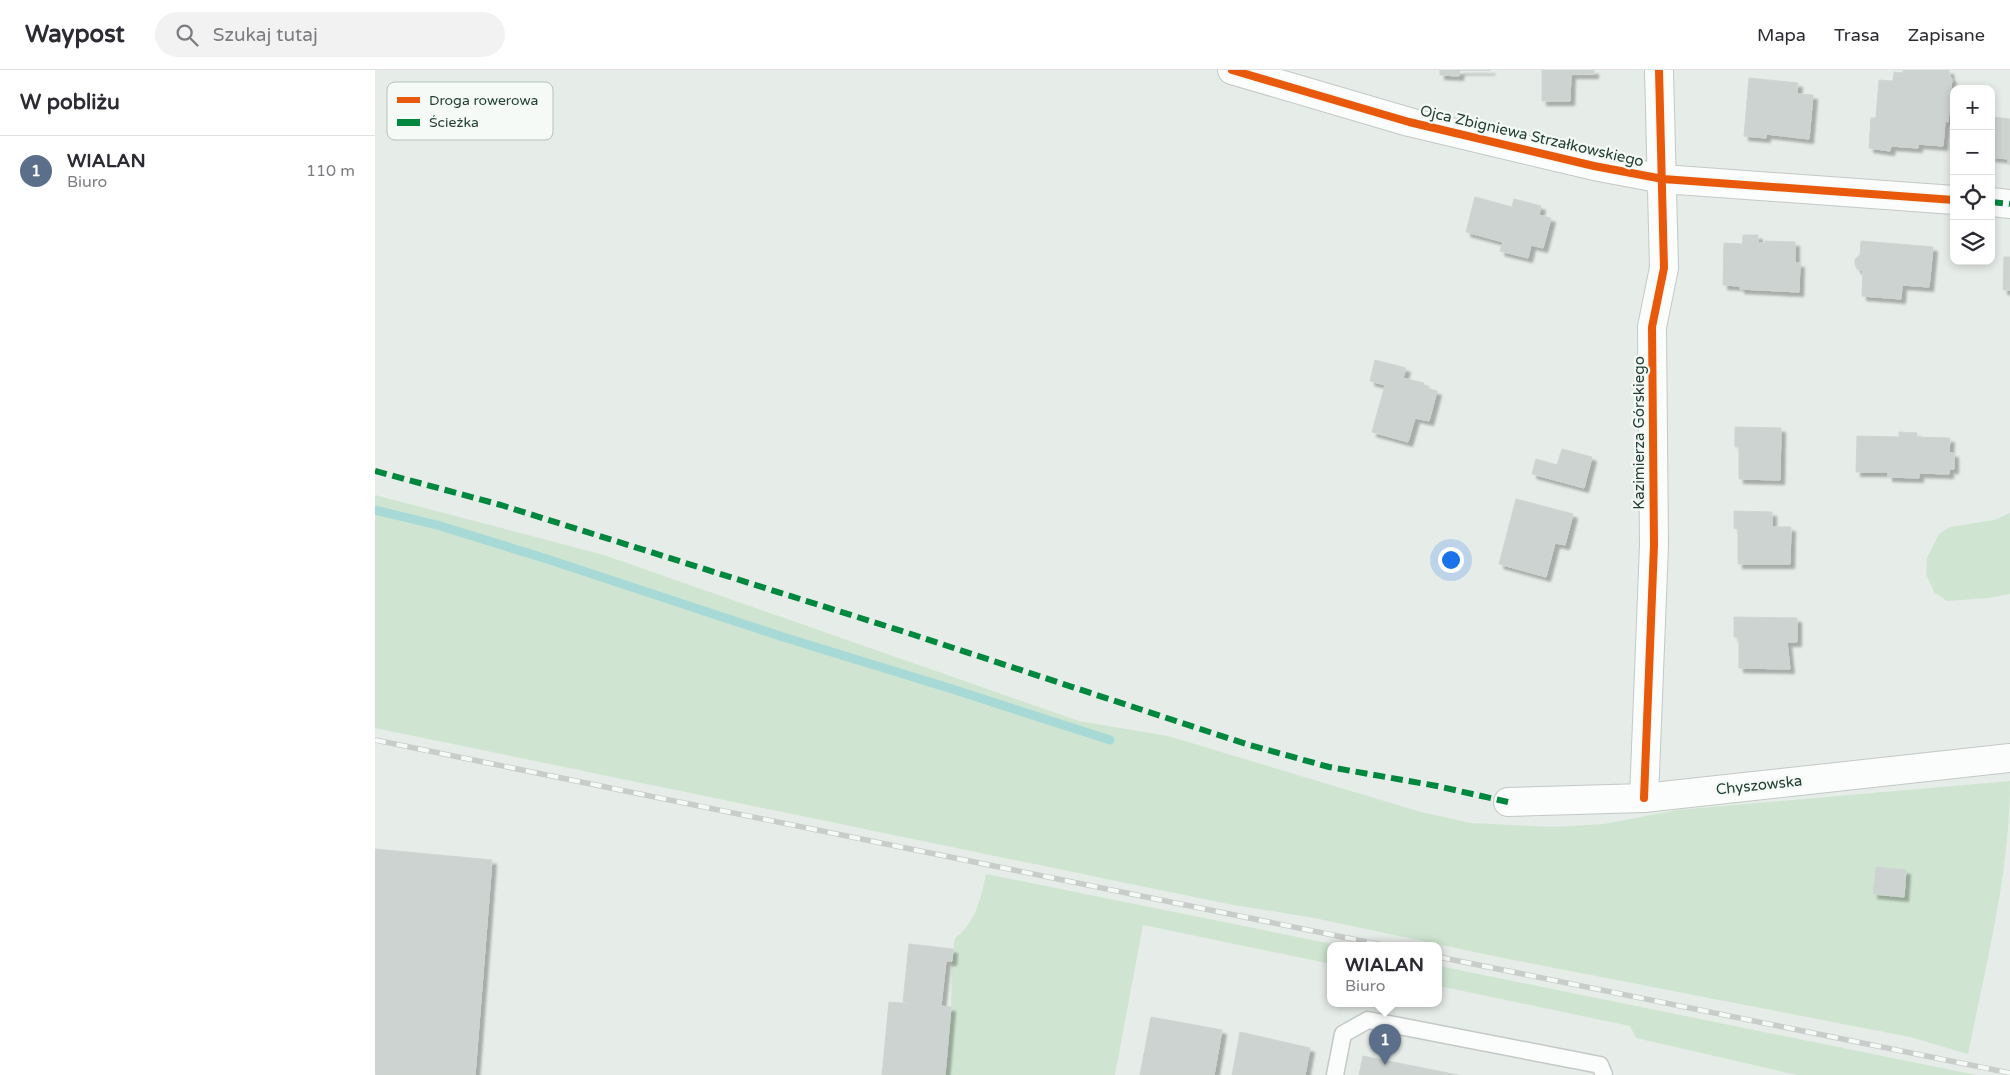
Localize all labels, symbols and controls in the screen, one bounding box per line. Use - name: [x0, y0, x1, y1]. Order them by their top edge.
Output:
- search box: [155, 12, 505, 57]
- text: Waypost: [25, 20, 125, 49]
- icon: search: [173, 21, 201, 49]
- text: Szukaj tutaj: [213, 24, 318, 46]
- text: Mapa: [1757, 24, 1806, 46]
- text: Trasa: [1834, 24, 1880, 46]
- text: Zapisane: [1908, 24, 1985, 46]
- legend: [387, 82, 553, 140]
- map controls: [1950, 85, 1995, 265]
- button: +: [1950, 85, 1995, 130]
- text: W pobliżu: [20, 90, 120, 115]
- text: Droga rowerowa: [429, 92, 538, 109]
- street label: Ojca Zbigniewa Strzałkowskiego: [1418, 101, 1646, 171]
- text: Ścieżka: [429, 114, 479, 131]
- button: −: [1950, 130, 1995, 175]
- text: WIALAN: [67, 150, 146, 172]
- text: 1: [31, 161, 41, 181]
- text: 110 m: [306, 161, 355, 181]
- text: Biuro: [67, 172, 107, 192]
- button: locate: [1950, 175, 1995, 220]
- button: layers: [1950, 220, 1995, 265]
- street label: Kazimierza Górskiego: [1630, 356, 1648, 510]
- your location: [1438, 547, 1464, 573]
- street label: Chyszowska: [1715, 772, 1803, 798]
- popup: [1327, 942, 1442, 1007]
- text: WIALAN: [1345, 954, 1424, 976]
- text: Biuro: [1345, 976, 1385, 996]
- pin: 1: [1369, 1024, 1401, 1065]

